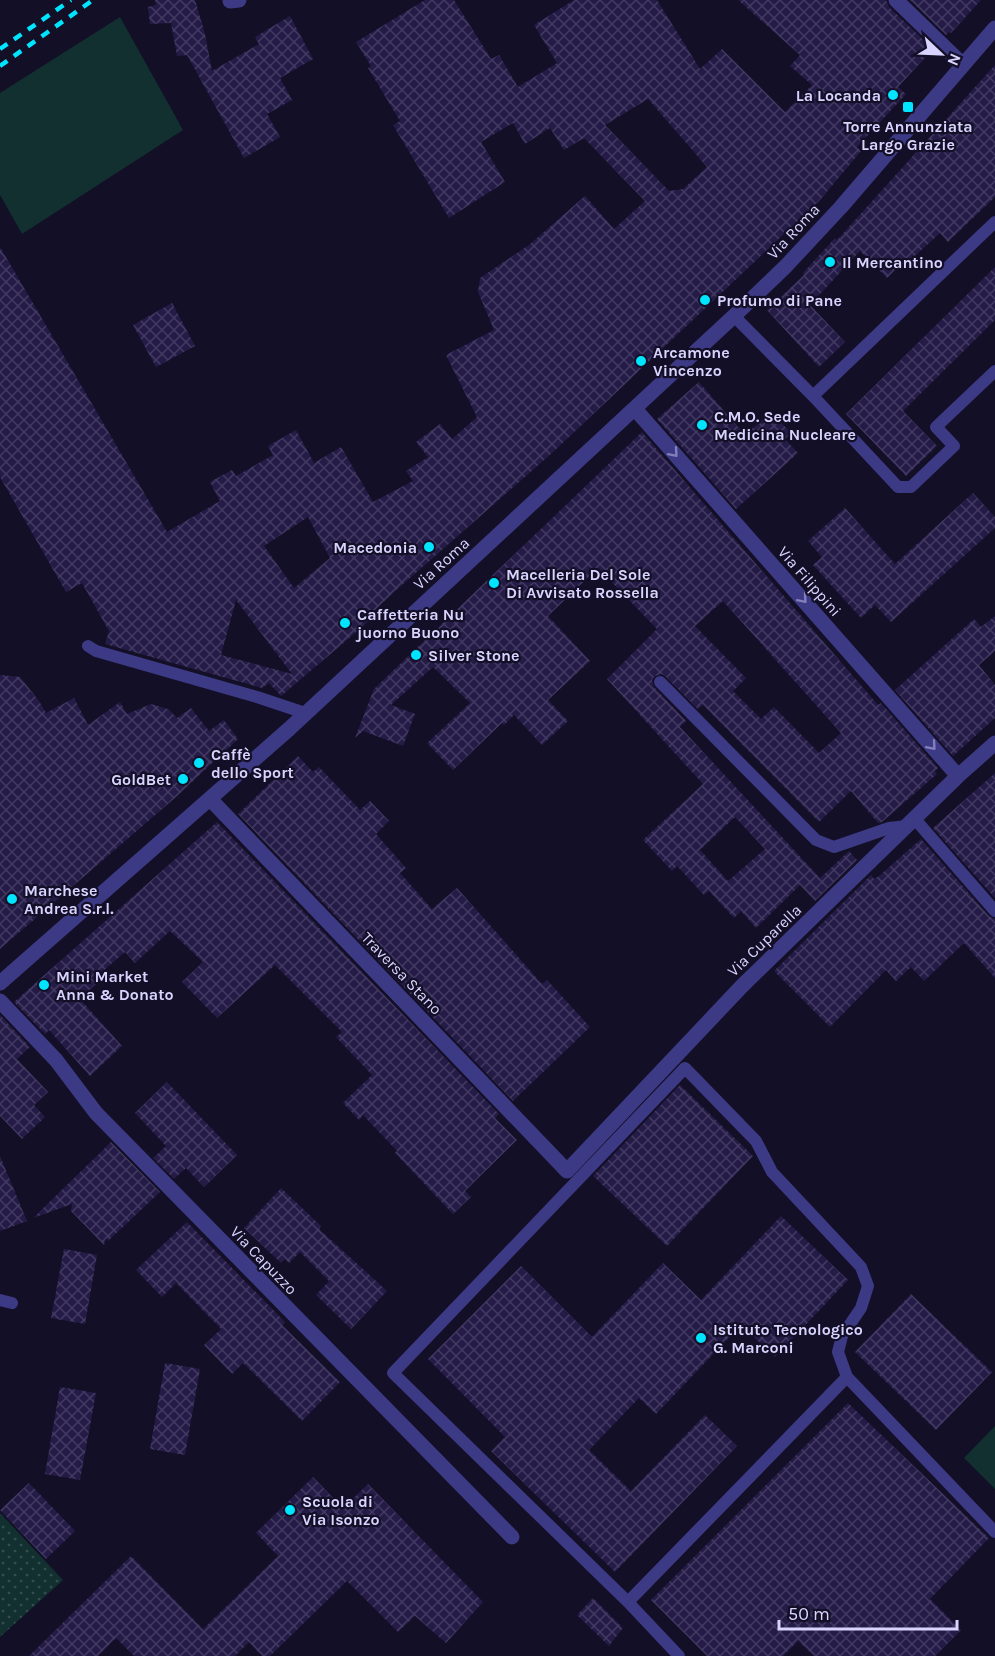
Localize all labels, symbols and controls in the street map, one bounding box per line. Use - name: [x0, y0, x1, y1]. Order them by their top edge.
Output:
- north arrow: [911, 24, 971, 84]
- text: N: [943, 51, 965, 69]
- place label: La Locanda: [796, 86, 881, 105]
- marker: La Locanda: [886, 88, 900, 102]
- marker: Torre Annunziata Largo Grazie: [901, 100, 915, 114]
- place label: Torre Annunziata Largo Grazie: [843, 117, 973, 154]
- street label: Via Roma: [763, 200, 824, 263]
- place label: Il Mercantino: [842, 253, 943, 272]
- marker: Il Mercantino: [823, 255, 837, 269]
- place label: Profumo di Pane: [717, 291, 842, 310]
- marker: Profumo di Pane: [698, 293, 712, 307]
- place label: Arcamone Vincenzo: [653, 343, 730, 380]
- marker: Arcamone Vincenzo: [634, 354, 648, 368]
- place label: C.M.O. Sede Medicina Nucleare: [714, 407, 856, 444]
- marker: C.M.O. Sede Medicina Nucleare: [695, 418, 709, 432]
- one-way arrow: [667, 446, 678, 457]
- street label: Via Roma: [409, 533, 473, 593]
- place label: Macedonia: [333, 538, 417, 557]
- marker: Macedonia: [422, 540, 436, 554]
- street label: Via Filippini: [774, 542, 845, 620]
- place label: Macelleria Del Sole Di Avvisato Rossella: [506, 565, 659, 602]
- marker: Macelleria Del Sole Di Avvisato Rossella: [487, 576, 501, 590]
- one-way arrow: [796, 593, 807, 603]
- place label: Caffetteria Nu juorno Buono: [355, 605, 464, 642]
- marker: Caffetteria Nu juorno Buono: [338, 616, 352, 630]
- place label: Silver Stone: [428, 646, 519, 665]
- marker: Silver Stone: [409, 648, 423, 662]
- one-way arrow: [925, 739, 936, 749]
- place label: Caffè dello Sport: [211, 745, 294, 782]
- marker: Caffè dello Sport: [192, 756, 206, 770]
- place label: GoldBet: [111, 770, 171, 789]
- marker: GoldBet: [176, 772, 190, 786]
- place label: Marchese Andrea S.r.l.: [24, 881, 114, 918]
- marker: Marchese Andrea S.r.l.: [5, 892, 19, 906]
- street label: Via Cuparella: [723, 900, 805, 980]
- street label: Traversa Stano: [358, 928, 446, 1019]
- place label: Mini Market Anna & Donato: [56, 967, 174, 1004]
- marker: Mini Market Anna & Donato: [37, 978, 51, 992]
- street label: Via Capuzzo: [226, 1222, 301, 1299]
- place label: Istituto Tecnologico G. Marconi: [713, 1320, 863, 1357]
- marker: Istituto Tecnologico G. Marconi: [694, 1331, 708, 1345]
- place label: Scuola di Via Isonzo: [302, 1492, 380, 1529]
- marker: Scuola di Via Isonzo: [283, 1503, 297, 1517]
- scale bar: [779, 1593, 958, 1631]
- text: 50 m: [788, 1603, 830, 1625]

